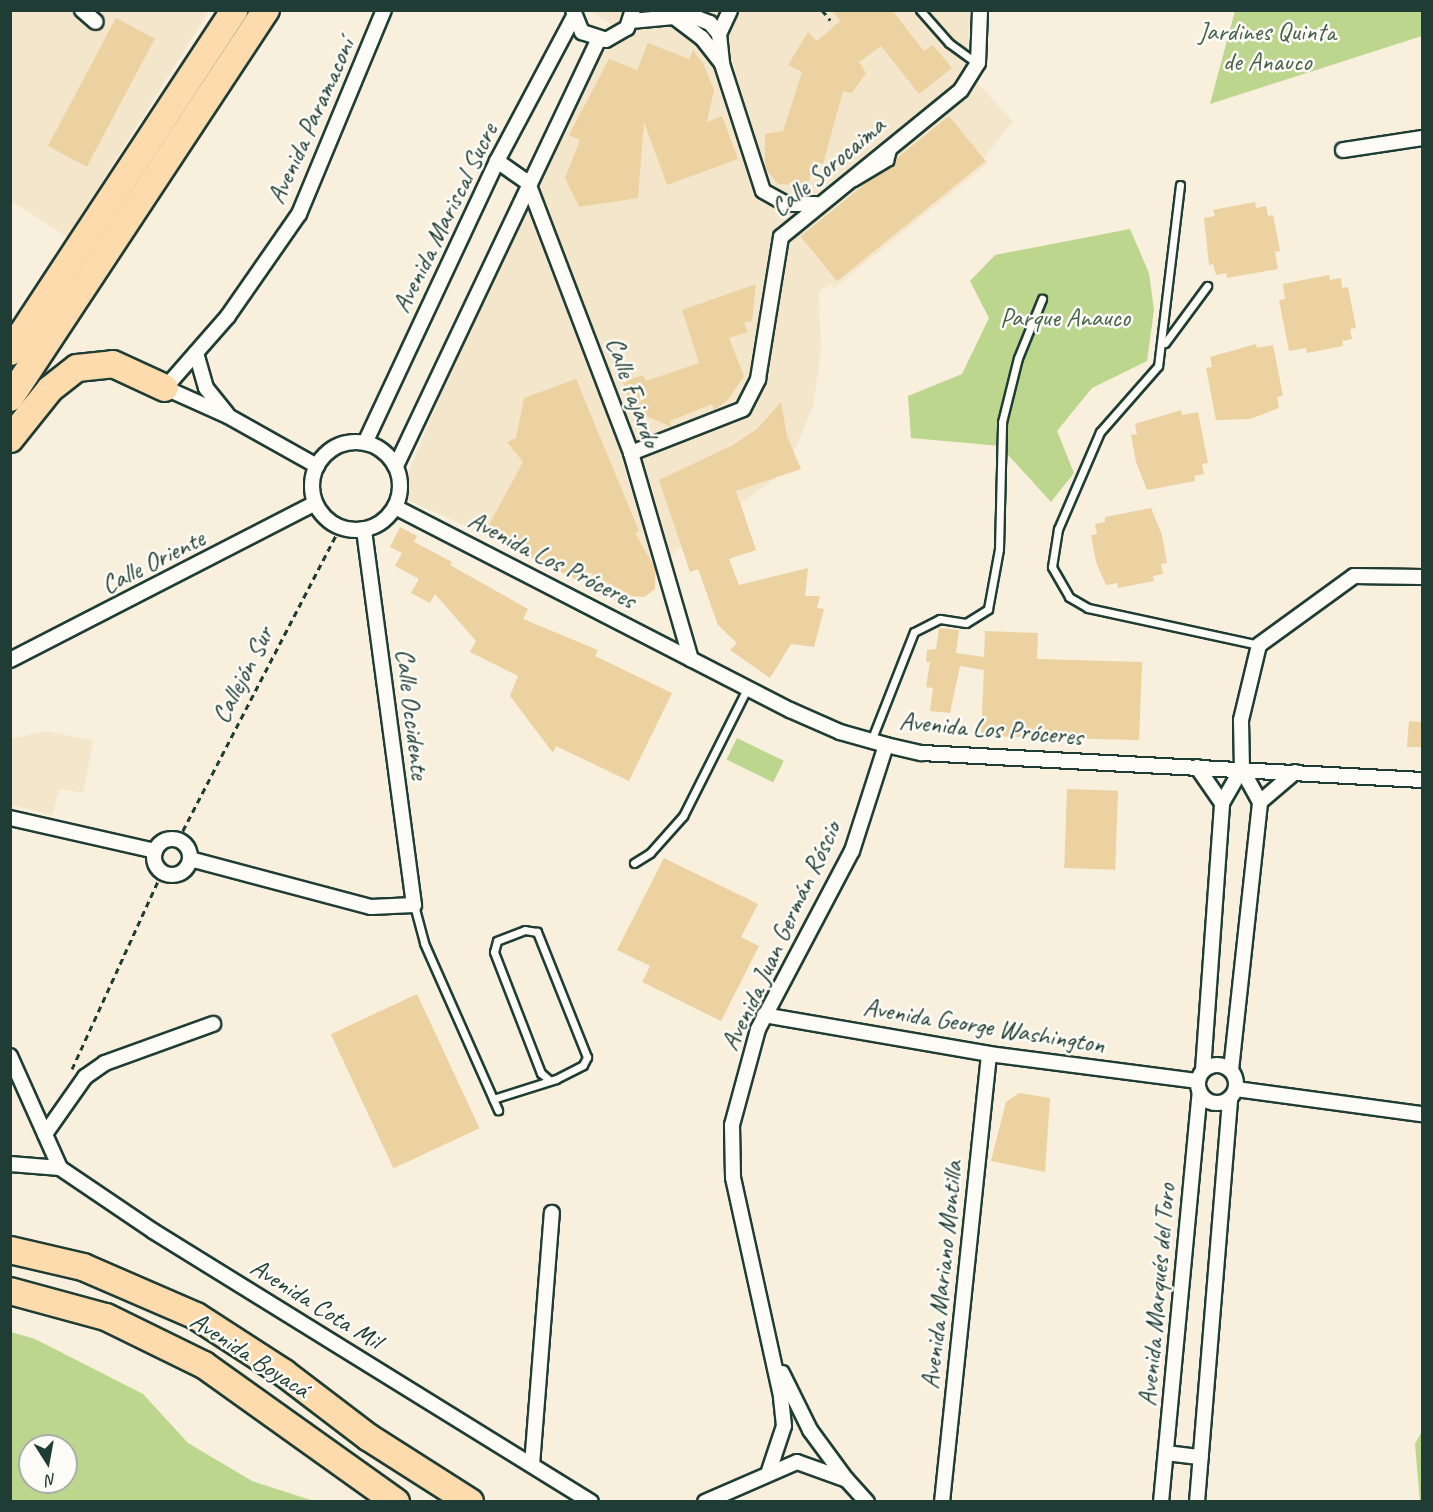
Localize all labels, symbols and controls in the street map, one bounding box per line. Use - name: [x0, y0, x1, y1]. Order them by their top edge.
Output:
- park label: Jardines Quinta de Anauco: [1198, 16, 1336, 77]
- street label: Avenida Paramaconí: [261, 33, 361, 209]
- street label: Calle Sorocaima: [766, 111, 890, 223]
- street label: Avenida Mariscal Sucre: [386, 118, 504, 318]
- park label: Parque Anauco: [1000, 302, 1130, 334]
- street label: Calle Fajardo: [599, 333, 667, 451]
- street label: Avenida Los Próceres: [463, 504, 641, 616]
- street label: Calle Oriente: [96, 523, 210, 601]
- street label: Callejón Sur: [205, 621, 281, 729]
- street label: Calle Occidente: [389, 647, 435, 781]
- street label: Avenida Los Próceres: [898, 705, 1084, 753]
- street label: Avenida Juan Germán Róscio: [714, 816, 848, 1056]
- street label: Avenida George Washington: [861, 992, 1107, 1060]
- street label: Avenida Mariano Montilla: [915, 1160, 969, 1390]
- street label: Avenida Marqués del Toro: [1132, 1183, 1182, 1407]
- street label: Avenida Cota Mil: [245, 1251, 387, 1357]
- street label: Avenida Boyacá: [185, 1305, 315, 1405]
- north arrow: [18, 1434, 78, 1494]
- text: N: [44, 1469, 58, 1490]

